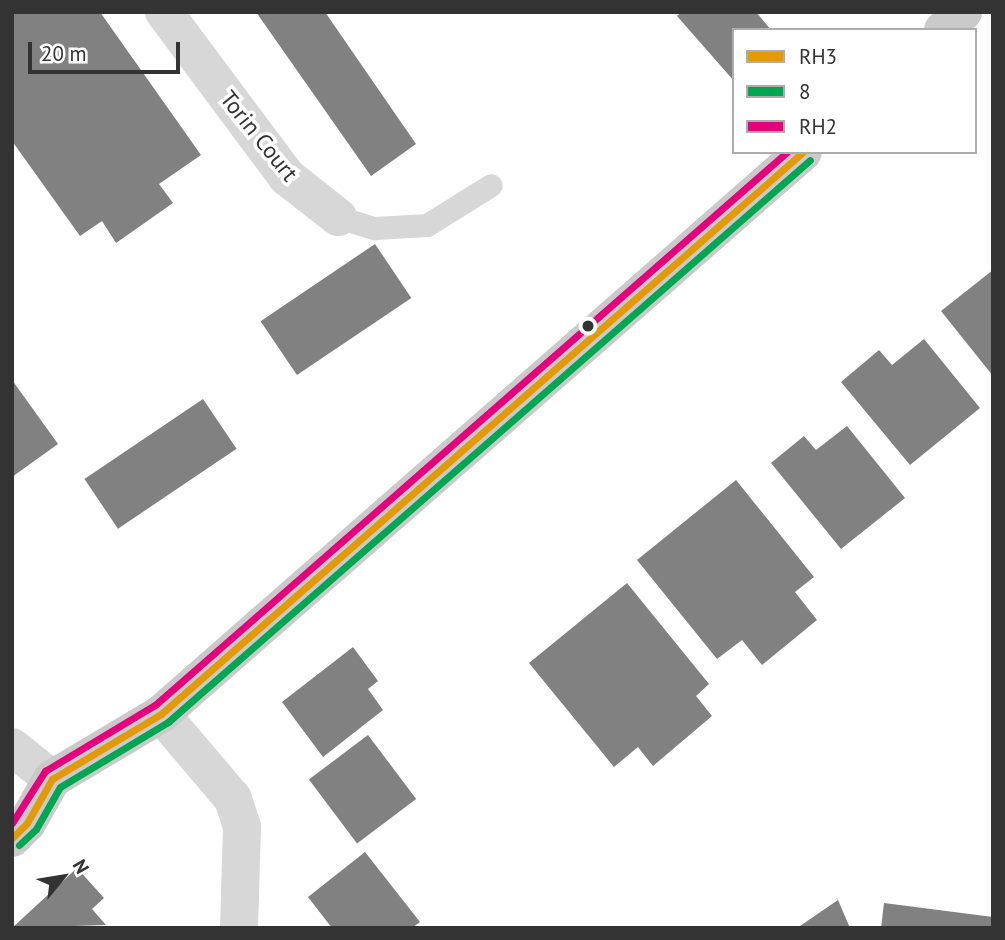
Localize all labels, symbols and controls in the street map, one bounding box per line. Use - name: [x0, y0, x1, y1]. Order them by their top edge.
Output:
- scale bar: [32, 28, 184, 72]
- legend: [732, 28, 977, 154]
- text: 20 m: [41, 40, 87, 67]
- text: RH3: [799, 43, 837, 70]
- text: 8: [799, 78, 810, 105]
- street label: Torin Court: [214, 85, 304, 187]
- text: RH2: [799, 113, 837, 140]
- unlabelled marker: [581, 319, 595, 333]
- north arrow: [28, 842, 98, 912]
- text: N: [68, 855, 95, 878]

